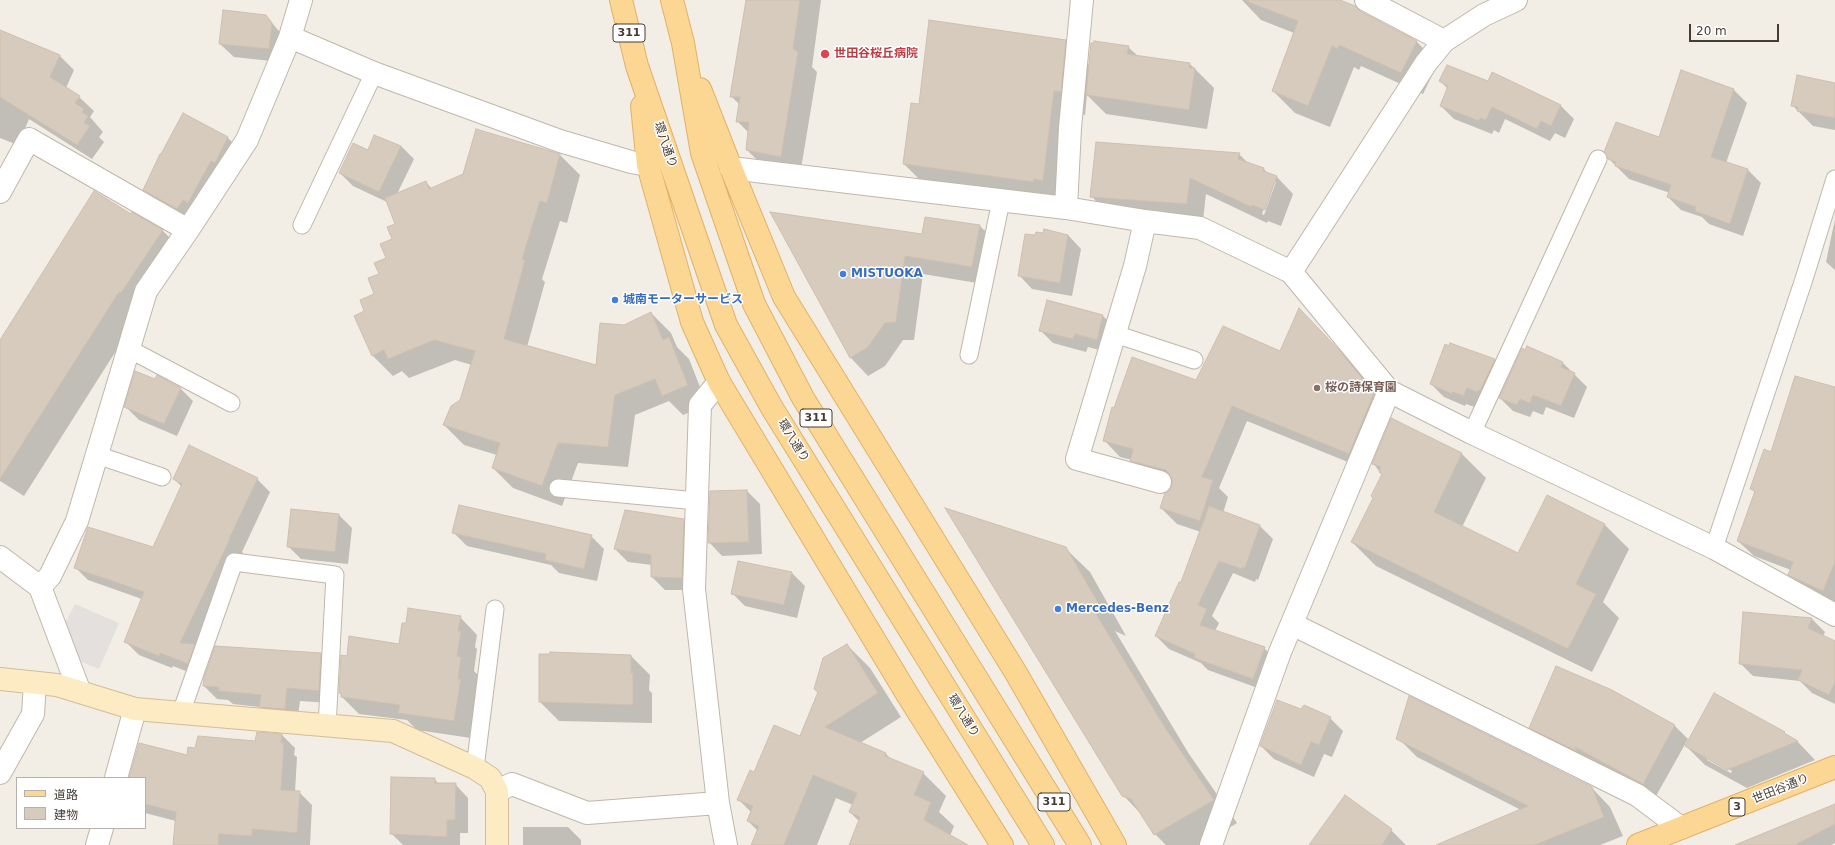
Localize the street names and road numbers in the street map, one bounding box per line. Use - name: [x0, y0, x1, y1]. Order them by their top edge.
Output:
- road number: 311: [613, 24, 645, 42]
- street label: 環八通り: [650, 120, 680, 170]
- road number: 311: [800, 409, 832, 427]
- street label: 環八通り: [774, 417, 812, 465]
- street label: 環八通り: [944, 692, 982, 740]
- street label: 世田谷通り: [1750, 771, 1812, 807]
- road number: 311: [1038, 793, 1070, 811]
- road number: 3: [1729, 798, 1745, 816]

